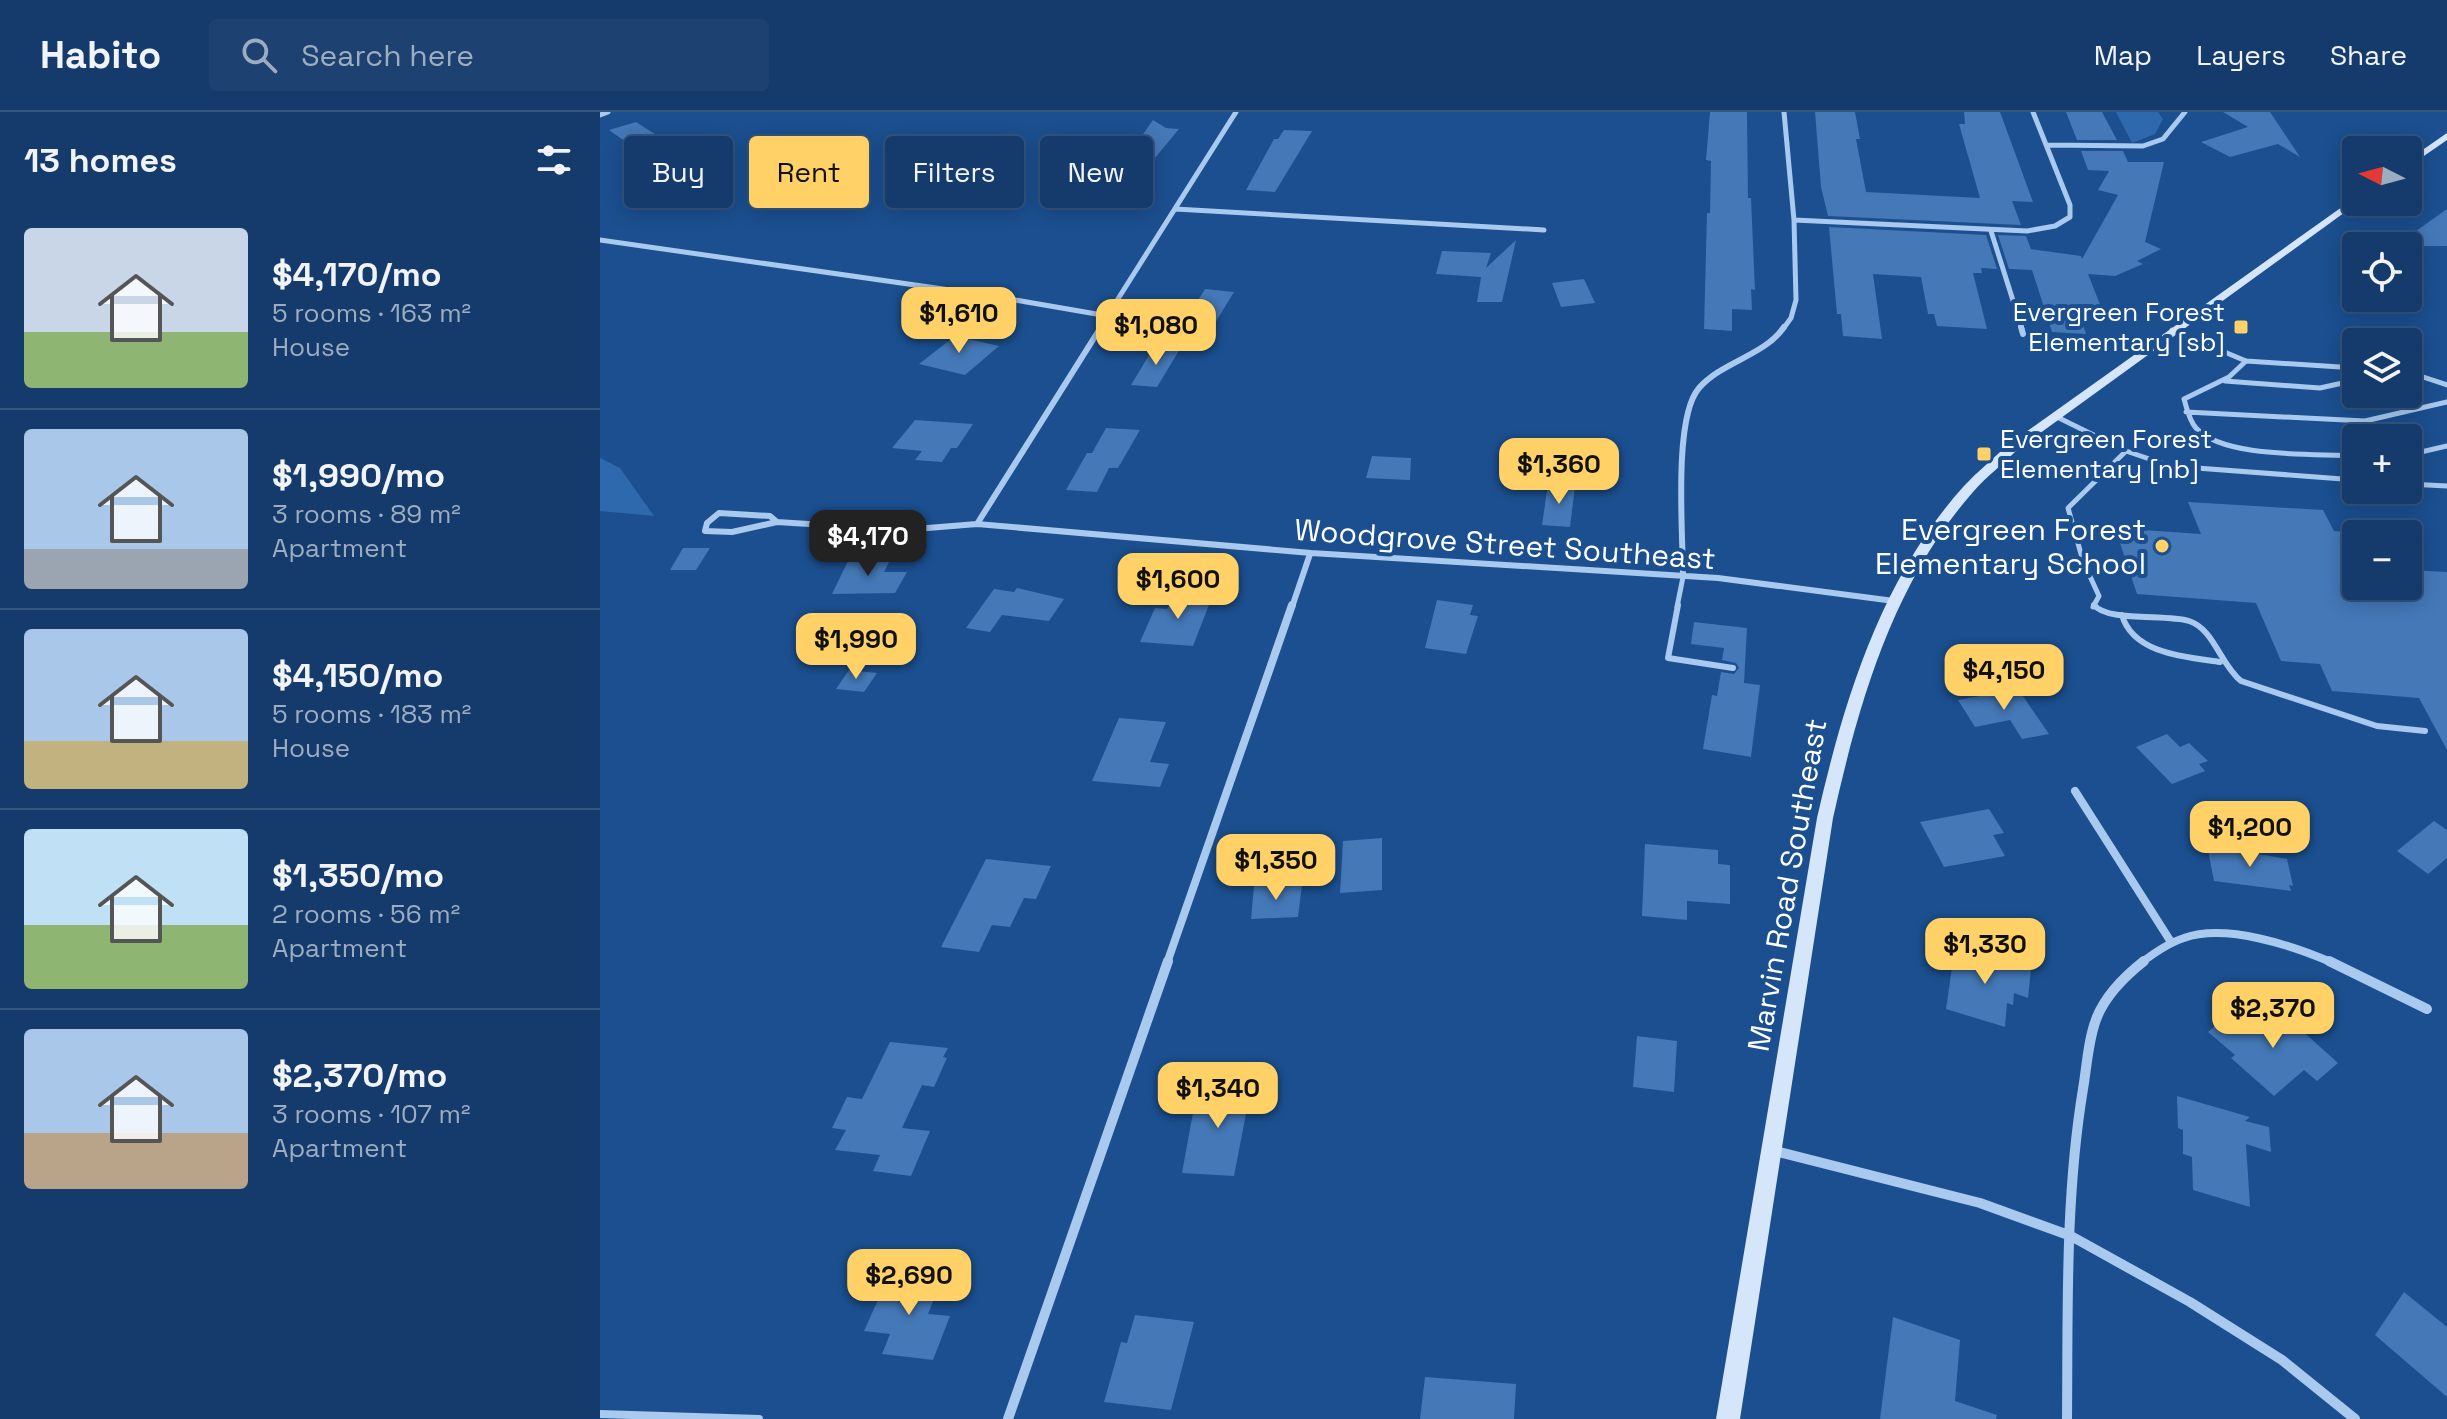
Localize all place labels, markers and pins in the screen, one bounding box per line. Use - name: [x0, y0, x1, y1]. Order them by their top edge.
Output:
- pin: $1,610: [894, 287, 1024, 355]
- place label: Evergreen Forest Elementary [sb]: [2013, 295, 2225, 359]
- pin: $1,080: [1091, 299, 1221, 367]
- marker: Evergreen Forest Elementary [sb]: [2232, 318, 2250, 336]
- place label: Evergreen Forest Elementary [nb]: [2000, 422, 2212, 486]
- pin: $1,360: [1494, 438, 1624, 506]
- marker: Evergreen Forest Elementary [nb]: [1975, 445, 1993, 463]
- pin: $4,170: [803, 510, 933, 578]
- place label: Evergreen Forest Elementary School: [1875, 510, 2146, 583]
- marker: Evergreen Forest Elementary School: [2153, 537, 2171, 555]
- pin: $1,600: [1113, 553, 1243, 621]
- pin: $1,990: [791, 613, 921, 681]
- pin: $4,150: [1939, 644, 2069, 712]
- pin: $1,200: [2185, 801, 2315, 869]
- pin: $1,350: [1211, 834, 1341, 902]
- pin: $1,330: [1920, 918, 2050, 986]
- pin: $2,370: [2208, 982, 2338, 1050]
- pin: $1,340: [1153, 1062, 1283, 1130]
- pin: $2,690: [844, 1249, 974, 1317]

